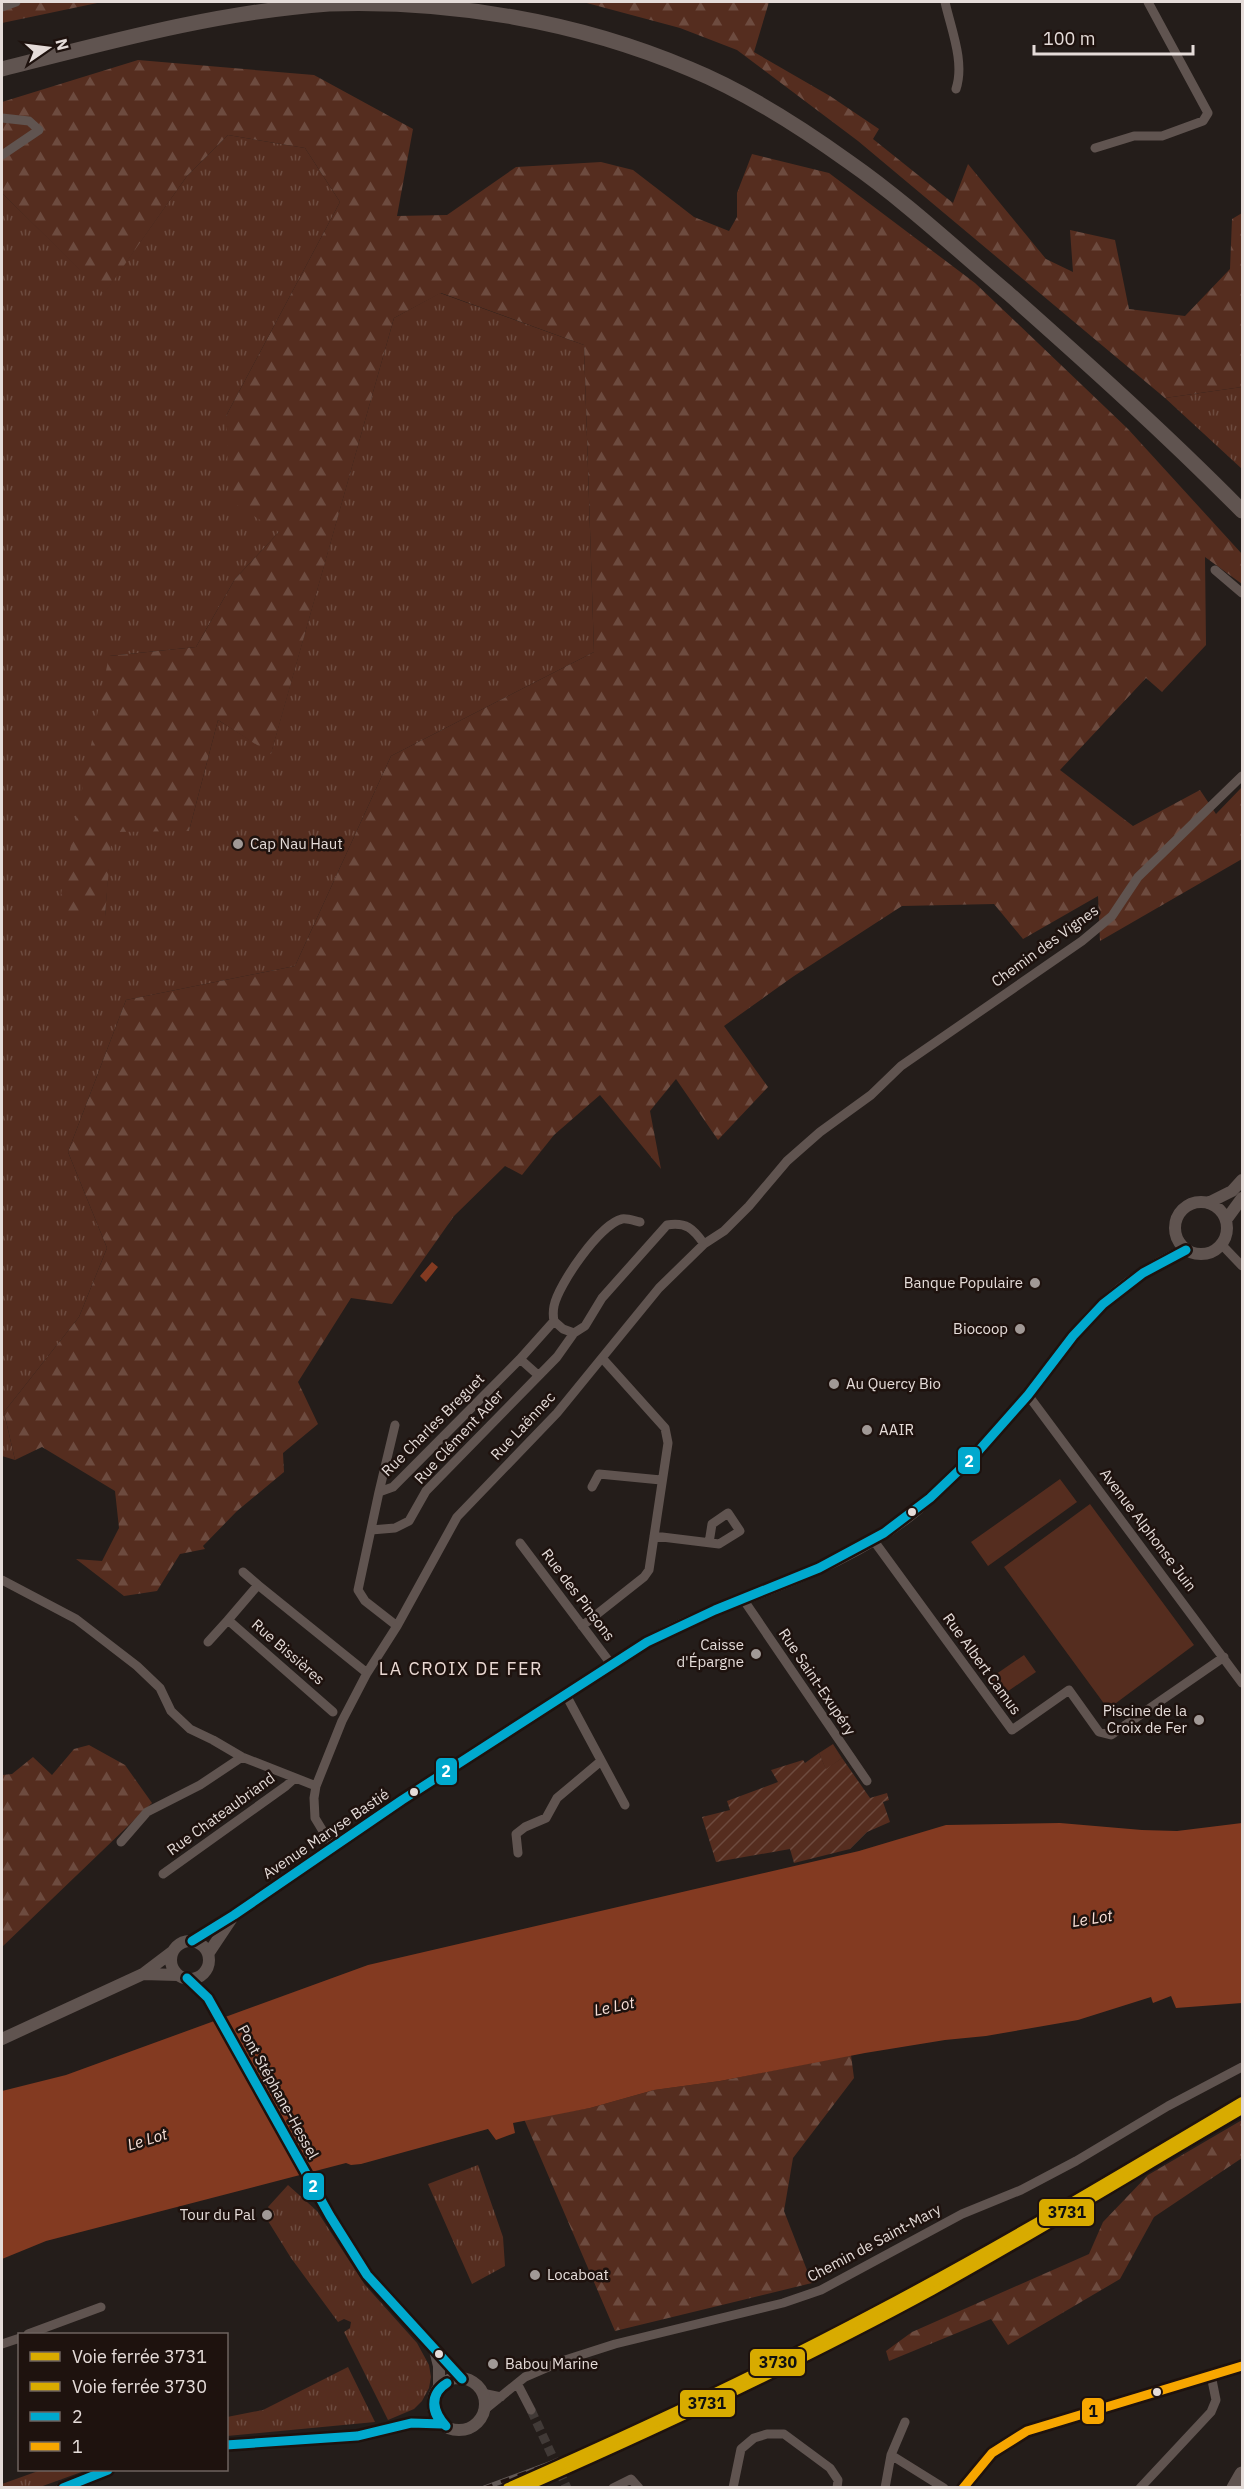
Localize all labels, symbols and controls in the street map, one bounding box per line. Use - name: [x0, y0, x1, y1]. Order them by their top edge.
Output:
- north arrow: [18, 18, 78, 78]
- scale bar: [1034, 18, 1193, 56]
- text: 100 m: [1043, 27, 1095, 50]
- text: N: [51, 36, 74, 52]
- place label: Cap Nau Haut: [250, 834, 343, 853]
- marker: Cap Nau Haut: [231, 837, 245, 851]
- street label: Chemin des Vignes: [987, 900, 1102, 991]
- place label: Banque Populaire: [904, 1273, 1023, 1292]
- marker: Banque Populaire: [1028, 1276, 1042, 1290]
- place label: Biocoop: [953, 1319, 1008, 1338]
- marker: Biocoop: [1013, 1322, 1027, 1336]
- street label: Rue Charles Breguet: [377, 1369, 488, 1480]
- place label: Au Quercy Bio: [846, 1374, 941, 1393]
- marker: Au Quercy Bio: [827, 1377, 841, 1391]
- street label: Rue Clément Ader: [410, 1385, 508, 1488]
- street label: Rue Laënnec: [486, 1387, 559, 1464]
- place label: AAIR: [879, 1420, 914, 1439]
- marker: AAIR: [860, 1423, 874, 1437]
- line badge: 2: [957, 1446, 981, 1475]
- text: 2: [964, 1451, 974, 1471]
- street label: Avenue Alphonse Juin: [1096, 1464, 1201, 1595]
- unlabelled marker: [906, 1506, 918, 1518]
- street label: Rue des Pinsons: [538, 1545, 619, 1645]
- street label: Rue Albert Camus: [939, 1609, 1026, 1718]
- street label: Rue Bissières: [248, 1615, 329, 1689]
- street label: Rue Saint-Exupéry: [775, 1625, 860, 1739]
- place label: Caisse d'Épargne: [676, 1635, 744, 1671]
- marker: Caisse d'Épargne: [749, 1647, 763, 1661]
- district label: LA CROIX DE FER: [379, 1657, 543, 1680]
- place label: Piscine de la Croix de Fer: [1103, 1701, 1187, 1737]
- marker: Piscine de la Croix de Fer: [1192, 1713, 1206, 1727]
- line badge: 2: [435, 1757, 458, 1786]
- text: 2: [441, 1761, 451, 1781]
- street label: Rue Chateaubriand: [163, 1768, 278, 1859]
- street label: Avenue Maryse Bastié: [259, 1784, 392, 1883]
- unlabelled marker: [408, 1786, 420, 1798]
- water label: Le Lot: [1070, 1905, 1115, 1931]
- water label: Le Lot: [592, 1992, 637, 2020]
- street label: Pont Stéphane-Hessel: [234, 2021, 323, 2162]
- water label: Le Lot: [125, 2123, 170, 2155]
- line badge: 2: [302, 2172, 325, 2201]
- text: 2: [308, 2176, 318, 2196]
- line badge: 3731: [1038, 2198, 1095, 2227]
- street label: Chemin de Saint-Mary: [804, 2199, 944, 2286]
- text: 3731: [1048, 2202, 1087, 2222]
- place label: Tour du Pal: [180, 2205, 255, 2224]
- marker: Tour du Pal: [260, 2208, 274, 2222]
- place label: Locaboat: [547, 2265, 609, 2284]
- marker: Locaboat: [528, 2268, 542, 2282]
- legend: [18, 2333, 228, 2471]
- text: Voie ferrée 3731: [72, 2345, 207, 2368]
- unlabelled marker: [433, 2348, 445, 2360]
- line badge: 3730: [749, 2348, 806, 2377]
- text: 3730: [759, 2352, 798, 2372]
- place label: Babou Marine: [505, 2354, 598, 2373]
- marker: Babou Marine: [486, 2357, 500, 2371]
- text: Voie ferrée 3730: [72, 2375, 207, 2398]
- unlabelled marker: [1151, 2386, 1163, 2398]
- line badge: 3731: [679, 2389, 736, 2418]
- text: 3731: [688, 2393, 727, 2413]
- line badge: 1: [1081, 2397, 1105, 2425]
- text: 1: [1088, 2401, 1098, 2421]
- text: 2: [72, 2405, 83, 2428]
- text: 1: [72, 2435, 83, 2458]

